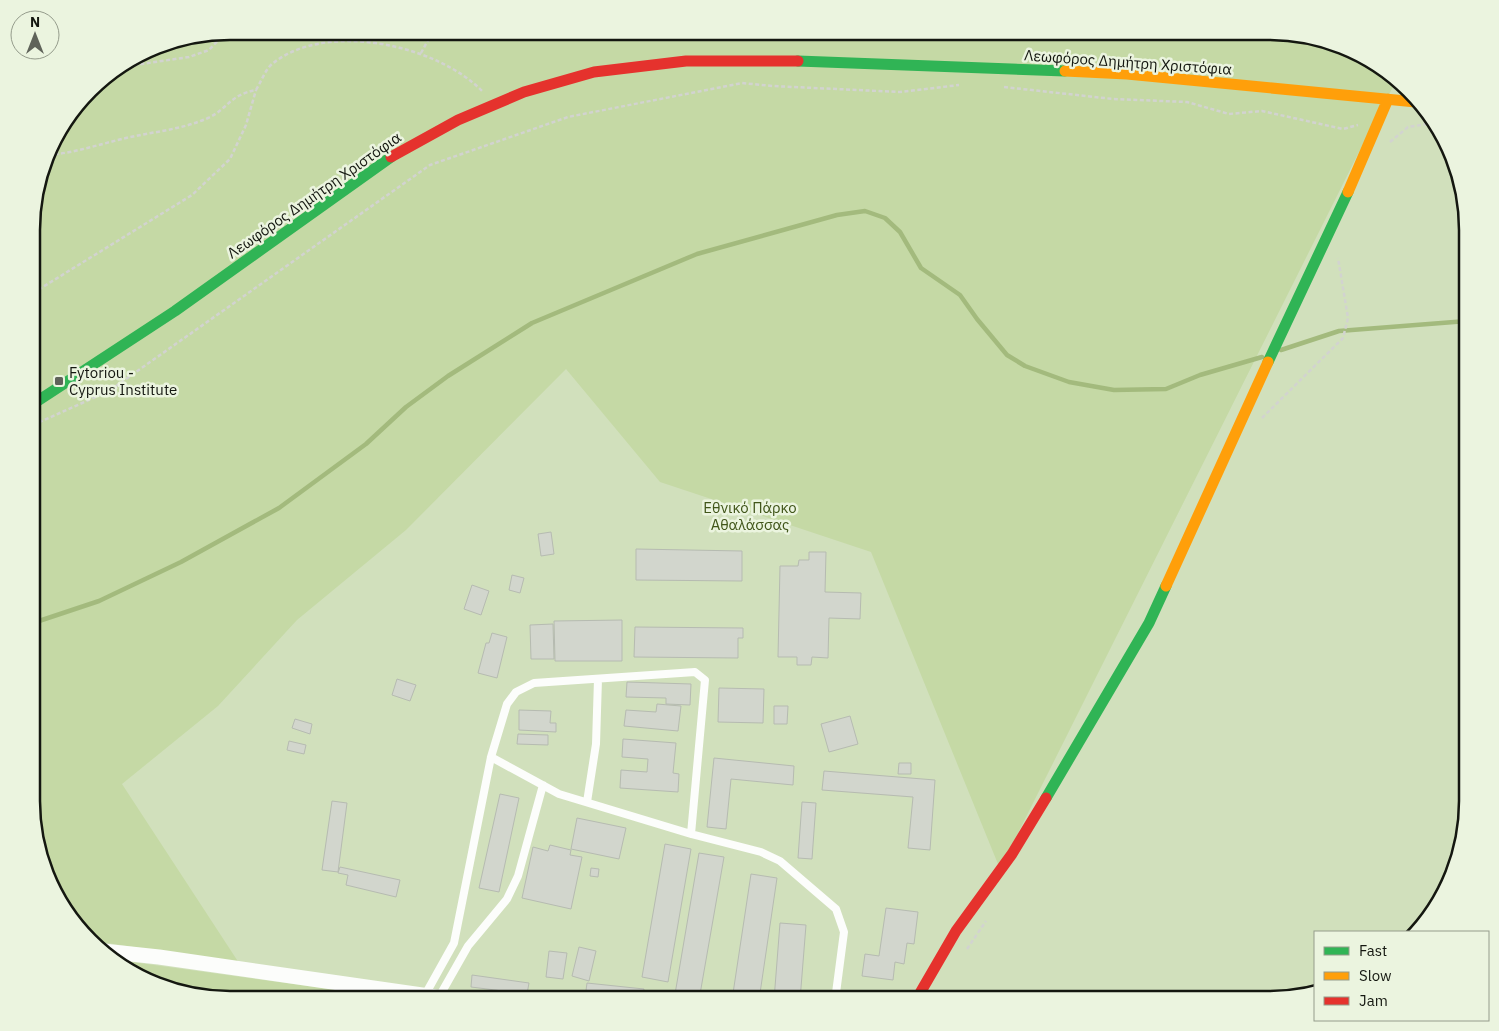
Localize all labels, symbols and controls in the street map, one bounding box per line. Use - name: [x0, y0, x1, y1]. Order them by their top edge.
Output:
- north arrow: [10, 10, 60, 60]
- text: N: [30, 13, 40, 31]
- street label: Λεωφόρος Δημήτρη Χριστόφια: [1023, 45, 1233, 79]
- street label: Λεωφόρος Δημήτρη Χριστόφια: [223, 127, 405, 263]
- place label: Fytoriou - Cyprus Institute: [69, 363, 177, 399]
- marker: Fytoriou - Cyprus Institute: [53, 375, 65, 387]
- park label: Εθνικό Πάρκο Αθαλάσσας: [703, 498, 797, 534]
- legend: [1314, 931, 1489, 1021]
- text: Fast: [1359, 941, 1387, 960]
- text: Slow: [1359, 966, 1392, 985]
- text: Jam: [1359, 991, 1388, 1010]

